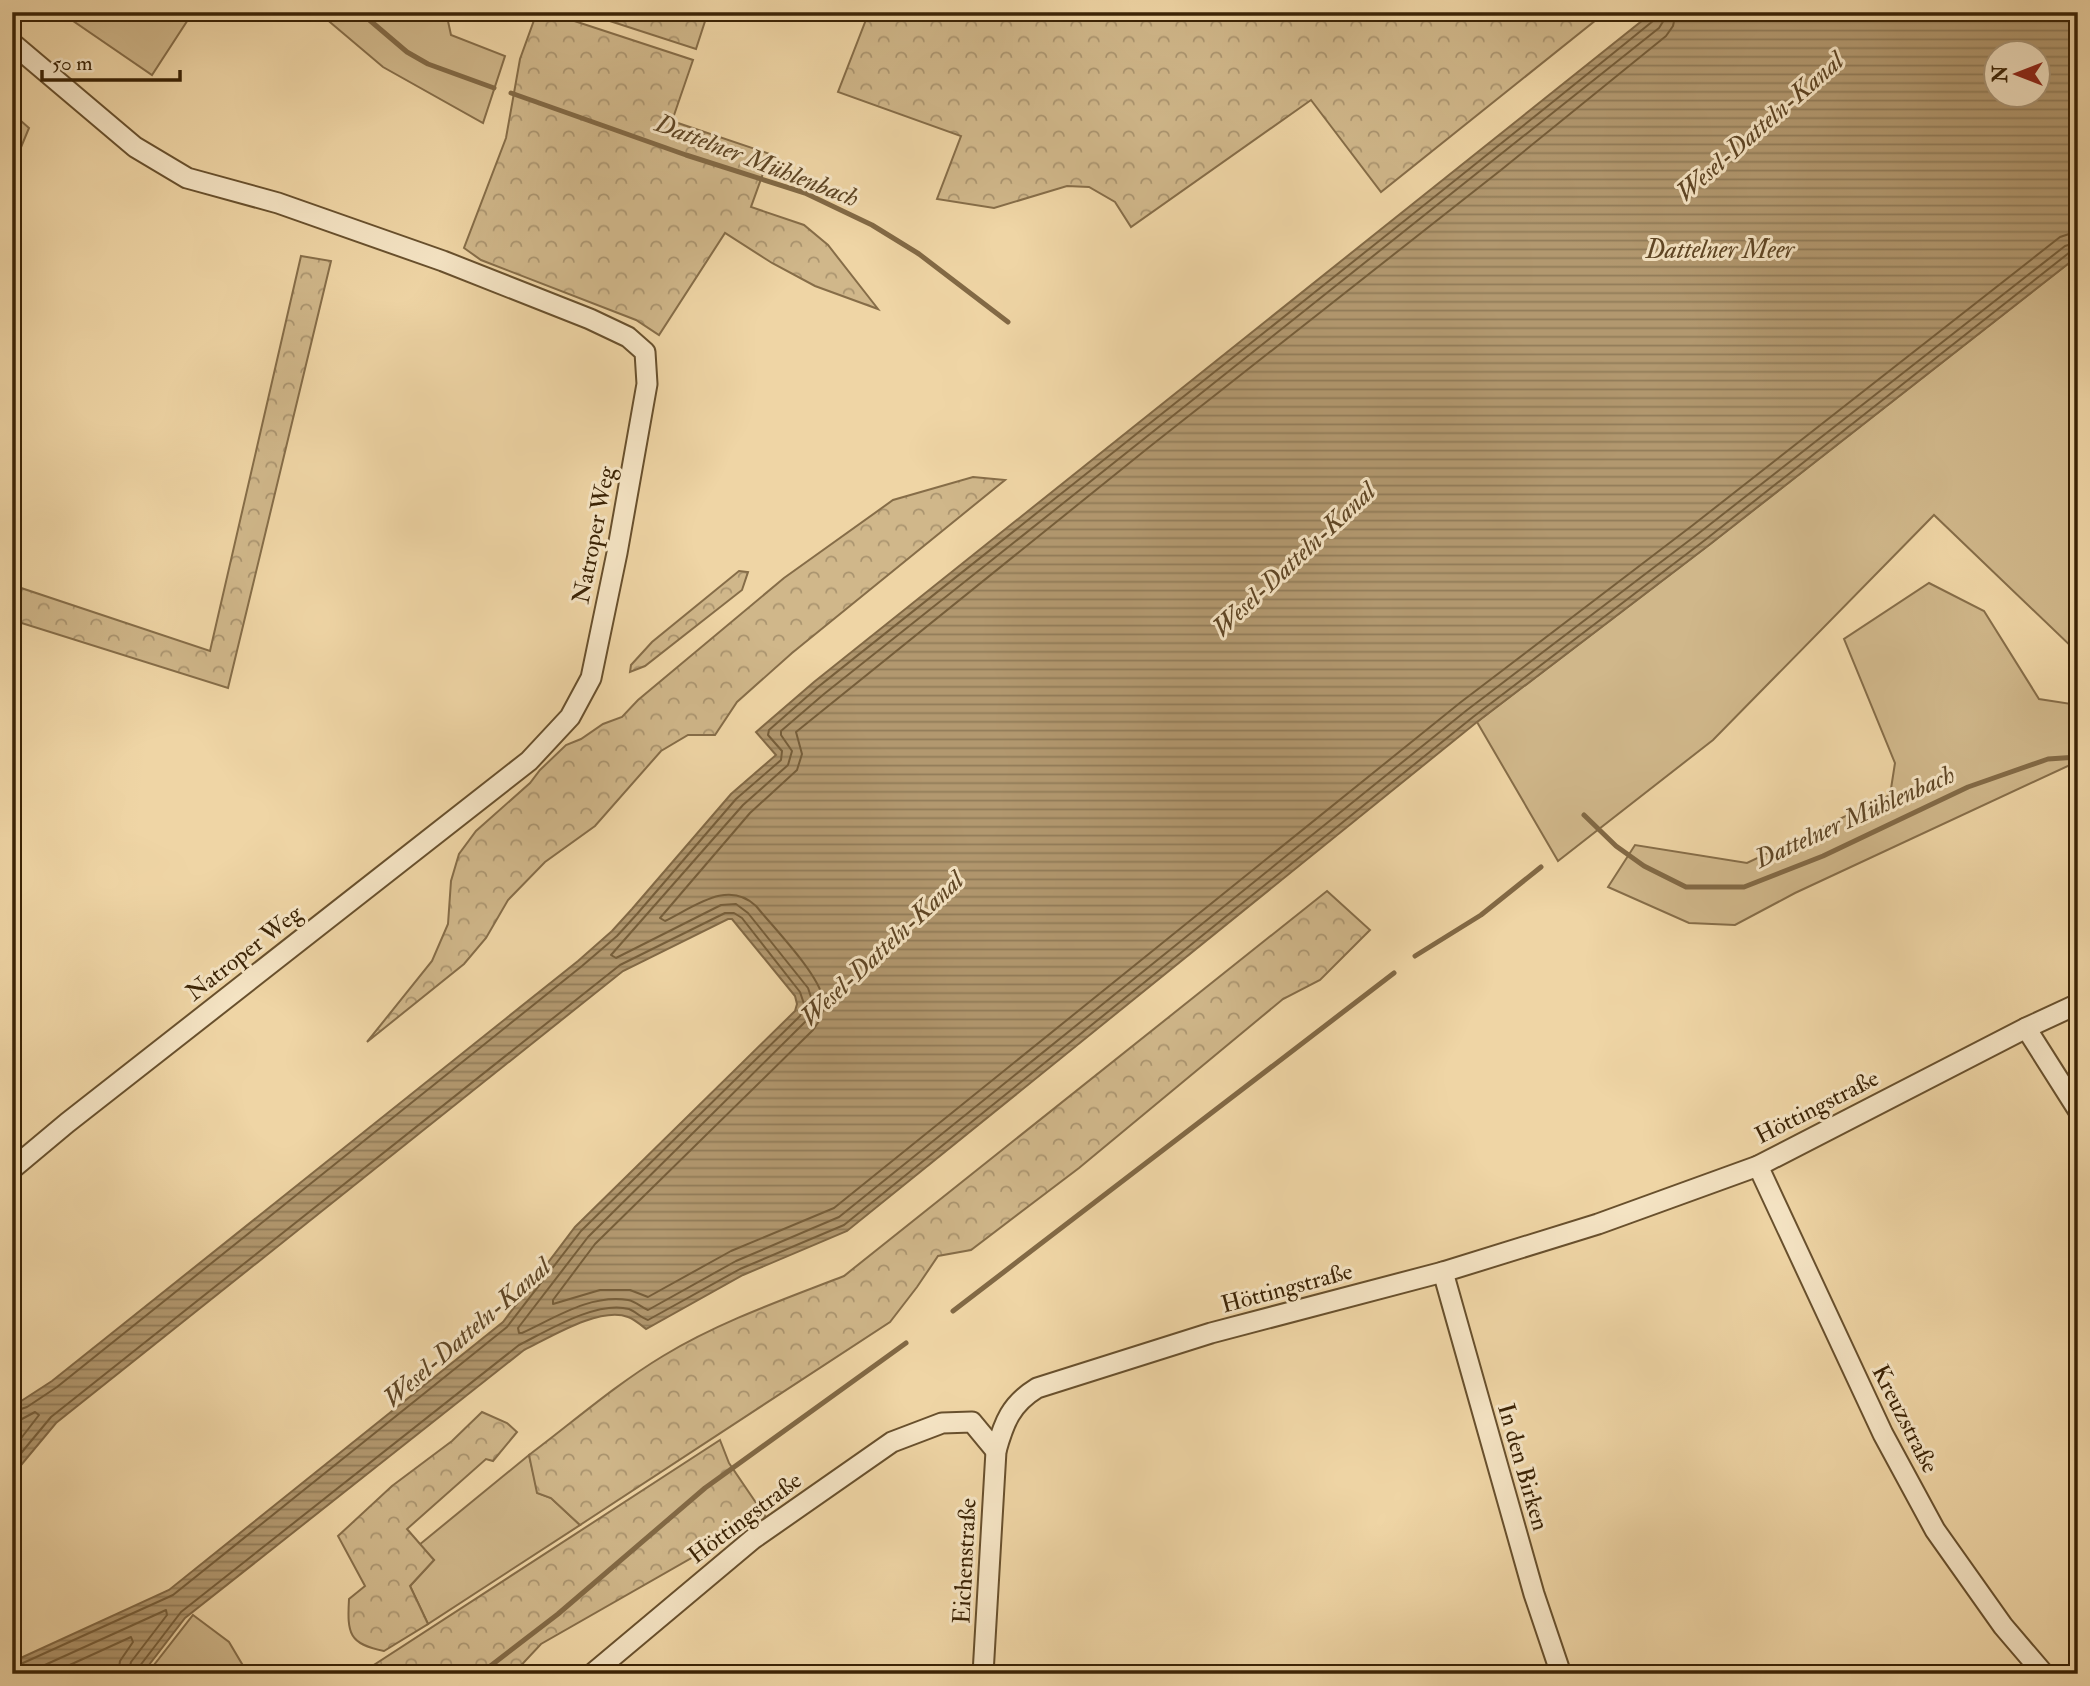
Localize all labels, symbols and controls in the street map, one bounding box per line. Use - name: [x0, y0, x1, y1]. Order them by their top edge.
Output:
- scale bar: [42, 38, 180, 82]
- north arrow: [1982, 38, 2052, 108]
- water label: Wesel-Datteln-Kanal: [1669, 44, 1852, 209]
- text: 50 m: [52, 50, 93, 77]
- text: N: [1989, 65, 2013, 84]
- water label: Dattelner Mühlenbach: [650, 107, 863, 215]
- water label: Dattelner Meer: [1645, 234, 1796, 266]
- street label: Natroper Weg: [566, 463, 623, 606]
- water label: Wesel-Datteln-Kanal: [1206, 475, 1384, 644]
- water label: Dattelner Mühlenbach: [1749, 759, 1960, 876]
- water label: Wesel-Datteln-Kanal: [794, 864, 972, 1033]
- street label: Natroper Weg: [180, 897, 309, 1008]
- street label: Höttingstraße: [1750, 1063, 1884, 1151]
- water label: Wesel-Datteln-Kanal: [376, 1250, 559, 1415]
- street label: Höttingstraße: [1218, 1256, 1356, 1320]
- street label: Kreuzstraße: [1865, 1360, 1945, 1478]
- street label: In den Birken: [1490, 1400, 1556, 1534]
- street label: Höttingstraße: [682, 1465, 808, 1571]
- street label: Eichenstraße: [946, 1497, 984, 1625]

